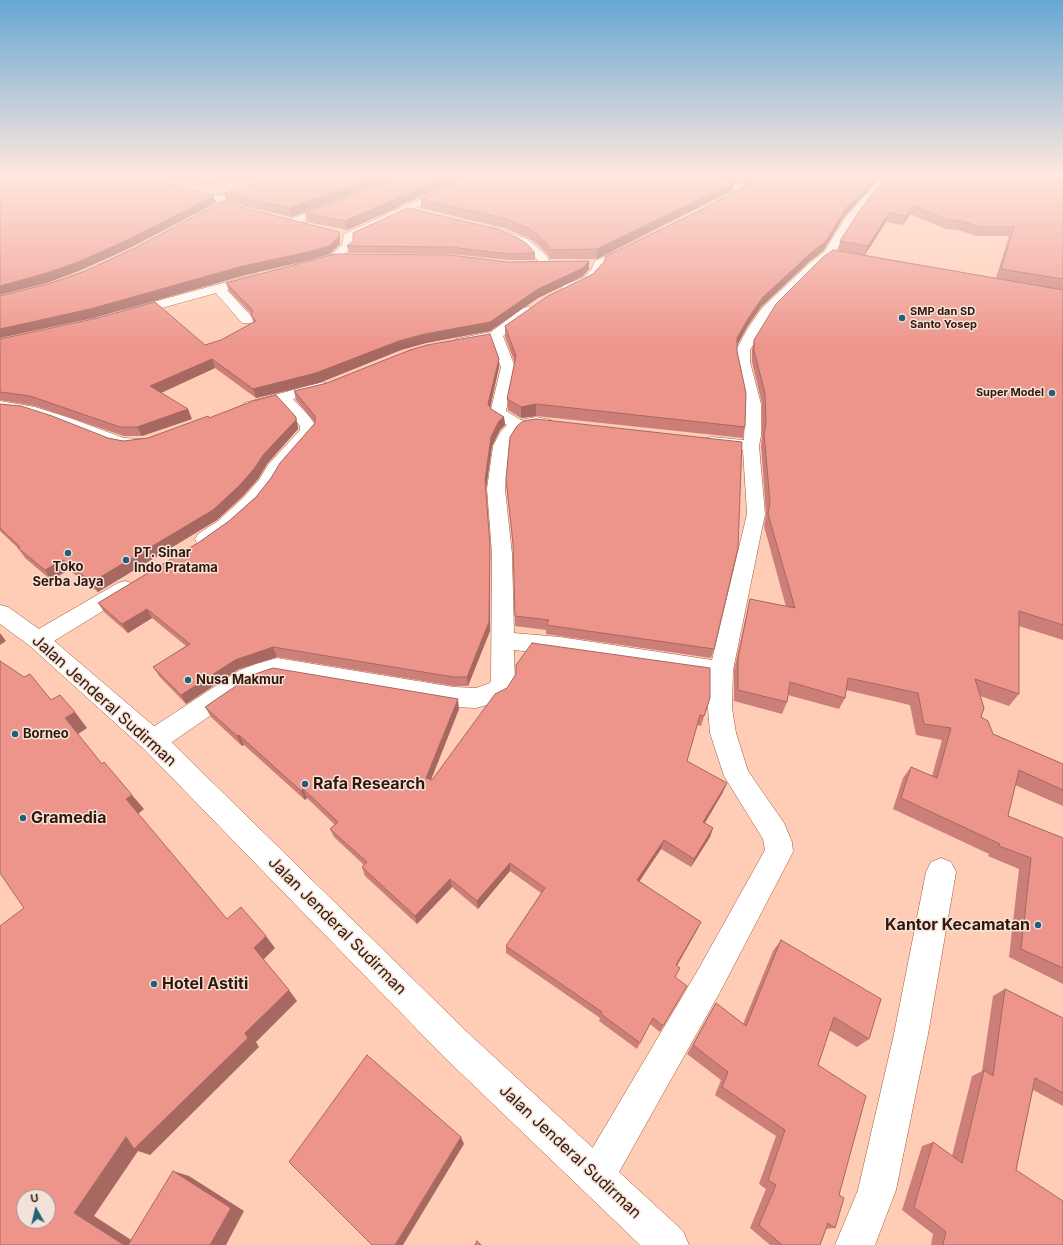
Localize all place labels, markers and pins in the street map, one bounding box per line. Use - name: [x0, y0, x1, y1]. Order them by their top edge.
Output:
- place label: SMP dan SD Santo Yosep: [910, 305, 977, 331]
- marker: SMP dan SD Santo Yosep: [897, 313, 907, 323]
- place label: Super Model: [976, 386, 1044, 400]
- marker: Super Model: [1047, 388, 1057, 398]
- place label: PT. Sinar Indo Pratama: [134, 545, 218, 576]
- marker: Toko Serba Jaya: [63, 548, 73, 558]
- marker: PT. Sinar Indo Pratama: [121, 555, 131, 565]
- place label: Toko Serba Jaya: [33, 559, 103, 590]
- place label: Nusa Makmur: [196, 672, 284, 688]
- marker: Nusa Makmur: [183, 675, 193, 685]
- place label: Borneo: [23, 726, 69, 742]
- marker: Borneo: [10, 729, 20, 739]
- place label: Rafa Research: [313, 774, 425, 794]
- marker: Rafa Research: [300, 779, 310, 789]
- place label: Gramedia: [31, 808, 106, 828]
- marker: Gramedia: [18, 813, 28, 823]
- place label: Kantor Kecamatan: [885, 915, 1030, 935]
- marker: Kantor Kecamatan: [1033, 920, 1043, 930]
- place label: Hotel Astiti: [162, 974, 248, 994]
- marker: Hotel Astiti: [149, 979, 159, 989]

